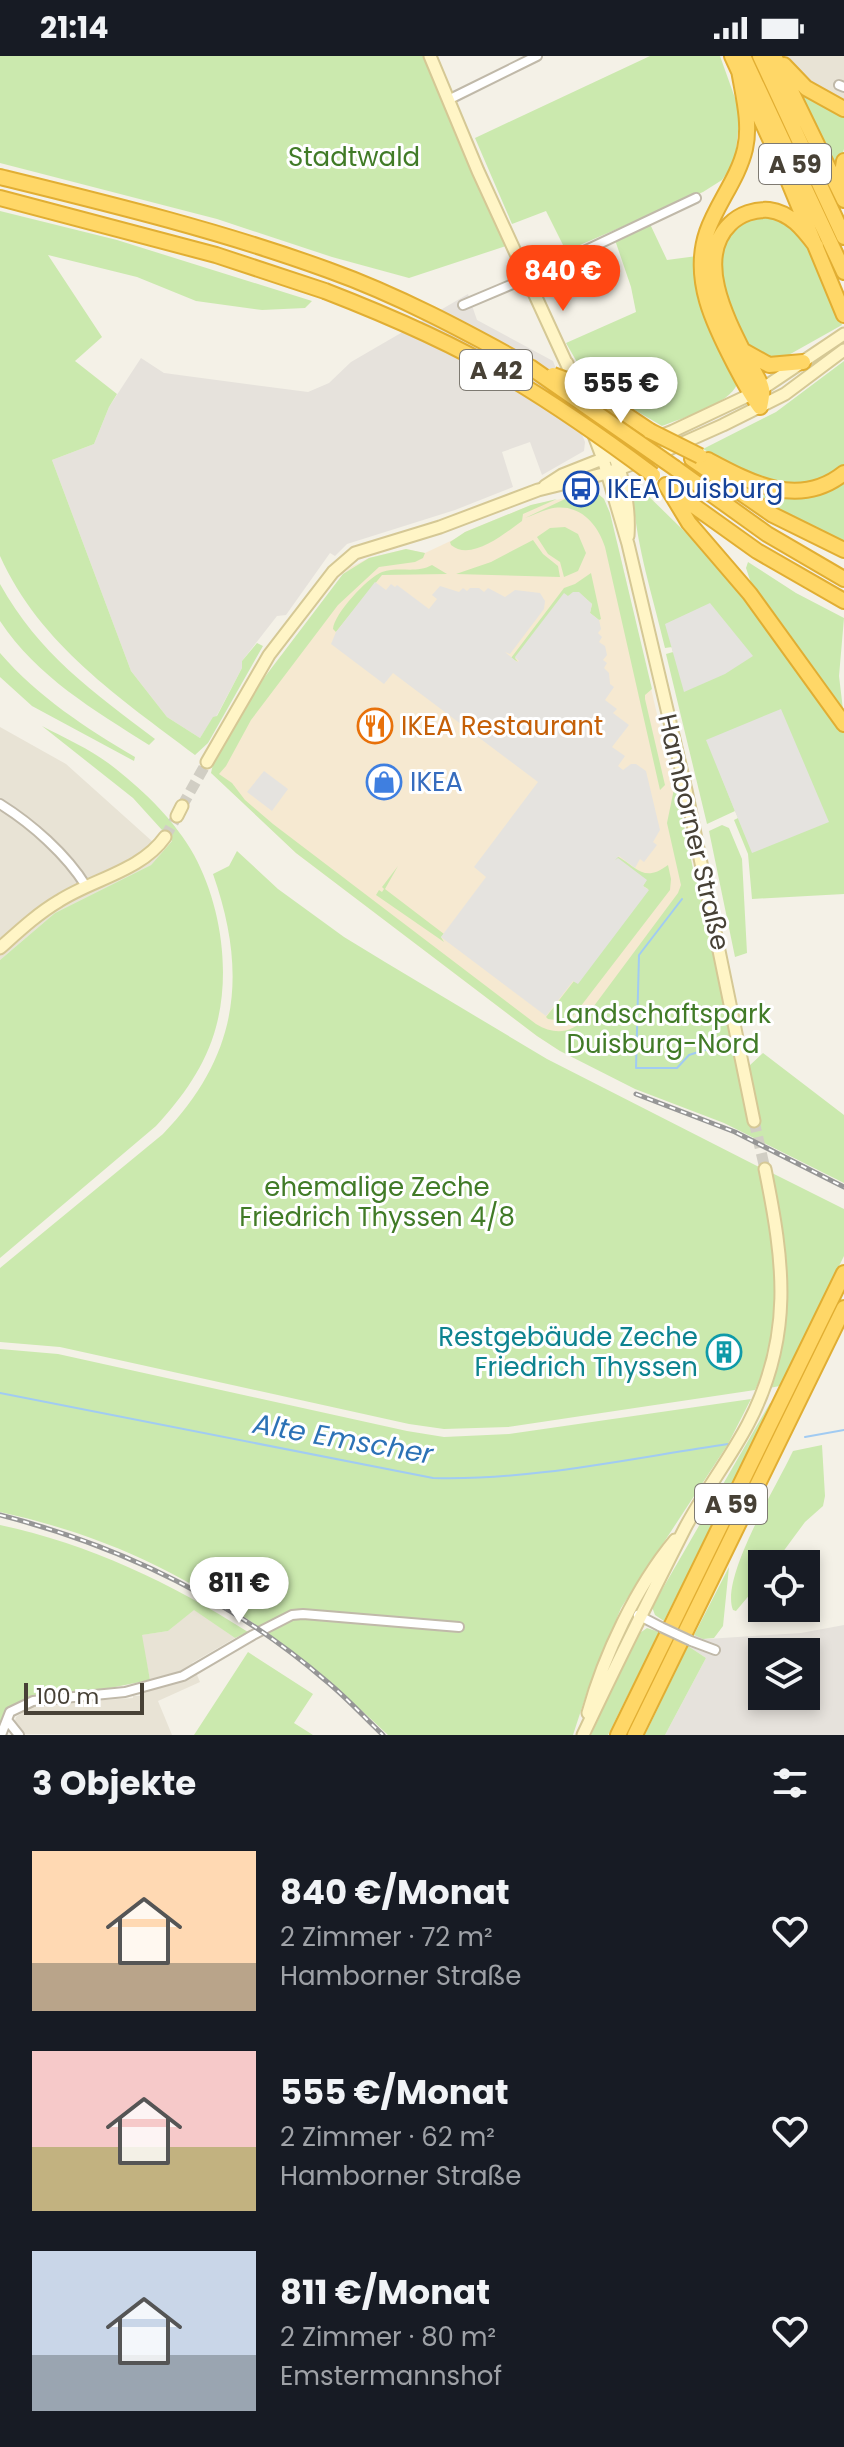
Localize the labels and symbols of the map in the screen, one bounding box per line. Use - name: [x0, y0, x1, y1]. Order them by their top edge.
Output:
- park label: Stadtwald: [288, 139, 420, 175]
- road number: A 59: [759, 144, 831, 184]
- pin: 840 €: [507, 245, 619, 313]
- road number: A 42: [460, 350, 532, 390]
- pin: 555 €: [565, 357, 677, 425]
- bus stop icon: IKEA Duisburg: [562, 470, 600, 508]
- place label: IKEA Duisburg: [607, 471, 783, 507]
- restaurant icon: IKEA Restaurant: [356, 707, 394, 745]
- place label: IKEA Restaurant: [401, 708, 603, 744]
- street label: Hamborner Straße: [649, 710, 739, 954]
- shop icon: IKEA: [365, 763, 403, 801]
- place label: IKEA: [410, 764, 463, 800]
- park label: Landschaftspark Duisburg-Nord: [555, 996, 772, 1062]
- park label: ehemalige Zeche Friedrich Thyssen 4/8: [239, 1169, 515, 1235]
- place label: Restgebäude Zeche Friedrich Thyssen: [438, 1319, 698, 1385]
- building icon: Restgebäude Zeche Friedrich Thyssen: [705, 1333, 743, 1371]
- water label: Alte Emscher: [249, 1404, 437, 1474]
- road number: A 59: [695, 1484, 767, 1524]
- pin: 811 €: [183, 1557, 295, 1625]
- scale bar: [24, 1679, 144, 1715]

